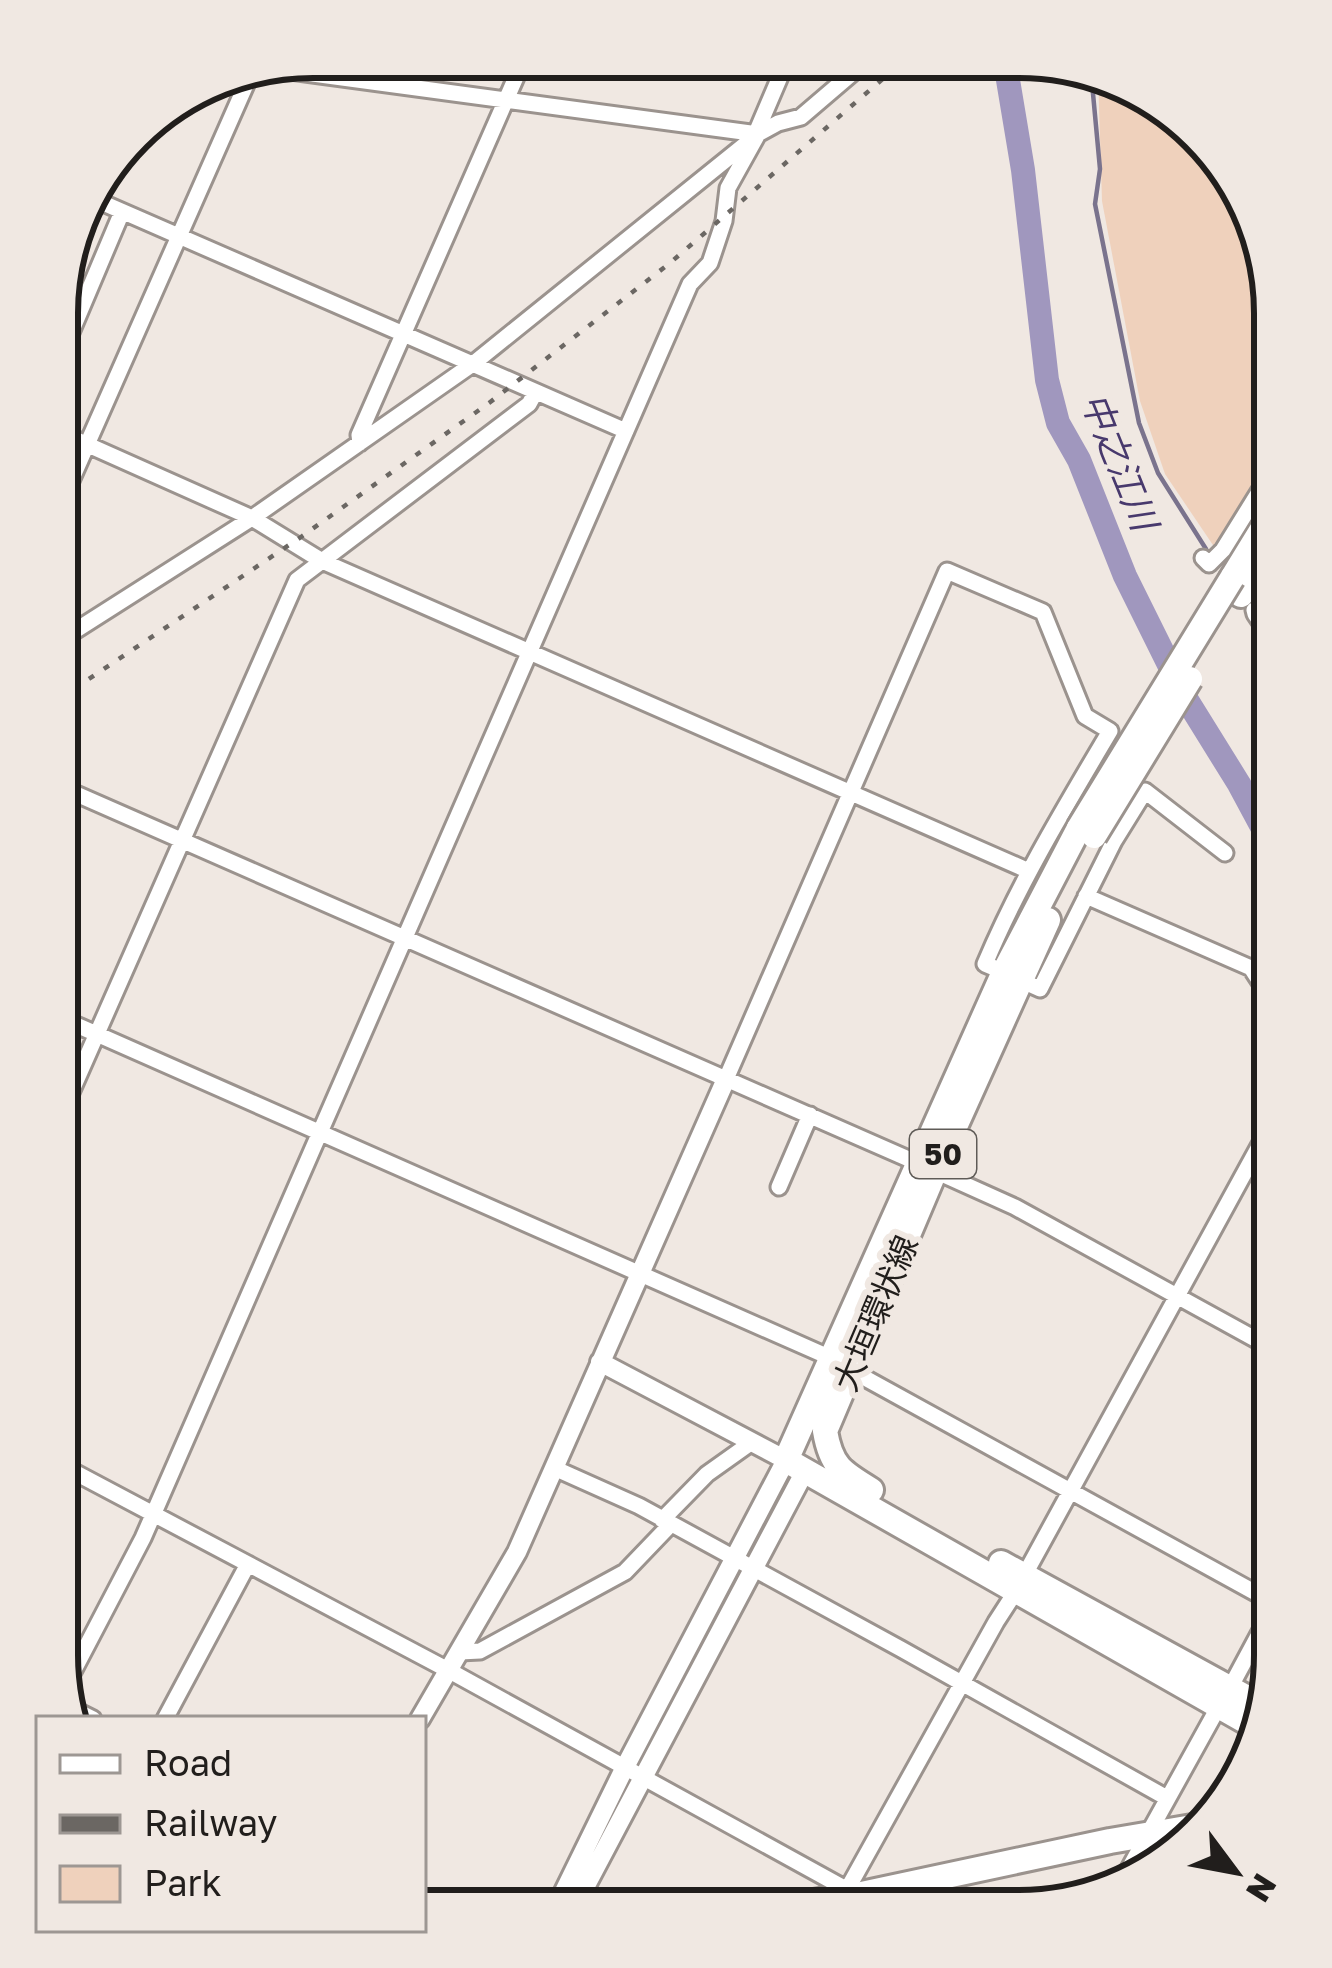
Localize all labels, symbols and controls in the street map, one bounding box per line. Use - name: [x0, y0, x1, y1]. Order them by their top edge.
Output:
- water label: 中之江川: [1073, 386, 1168, 540]
- road number: 50: [910, 1130, 976, 1178]
- street label: 大垣環状線: [825, 1229, 925, 1397]
- legend: [36, 1716, 426, 1932]
- text: Road: [144, 1741, 232, 1784]
- text: Railway: [144, 1801, 278, 1844]
- north arrow: [1176, 1812, 1296, 1932]
- text: Park: [144, 1861, 222, 1904]
- text: N: [1239, 1867, 1285, 1909]

